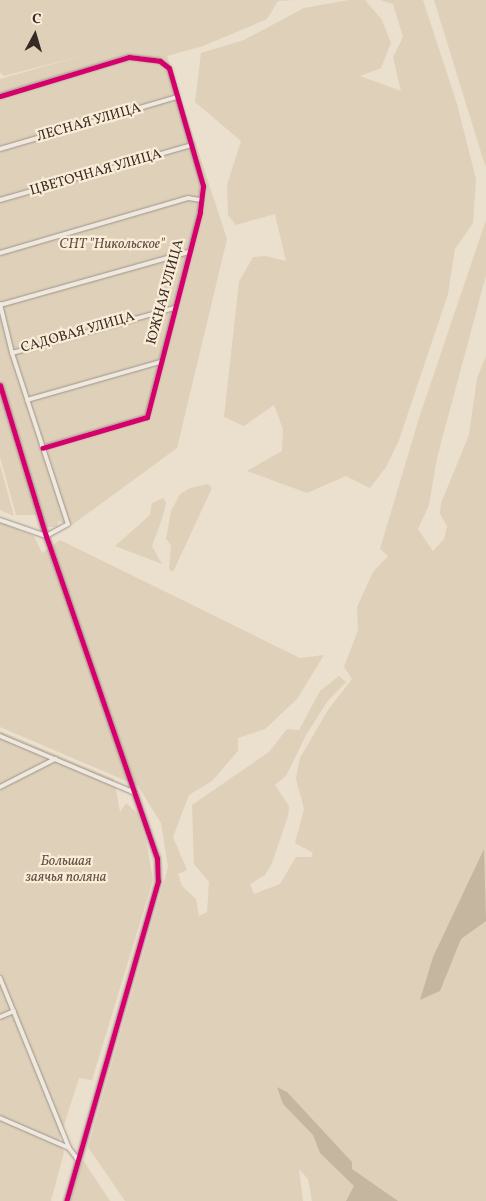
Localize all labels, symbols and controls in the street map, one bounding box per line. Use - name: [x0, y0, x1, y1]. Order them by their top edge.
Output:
- north arrow: [10, 10, 60, 60]
- text: С: [31, 10, 42, 30]
- street label: ЛЕСНАЯ УЛИЦА: [35, 100, 143, 146]
- street label: ЦВЕТОЧНАЯ УЛИЦА: [28, 146, 164, 200]
- park label: СНТ "Никольское": [59, 237, 165, 253]
- street label: ЮЖНАЯ УЛИЦА: [144, 237, 188, 347]
- street label: САДОВАЯ УЛИЦА: [19, 309, 137, 357]
- park label: Большая заячья поляна: [26, 854, 106, 886]

